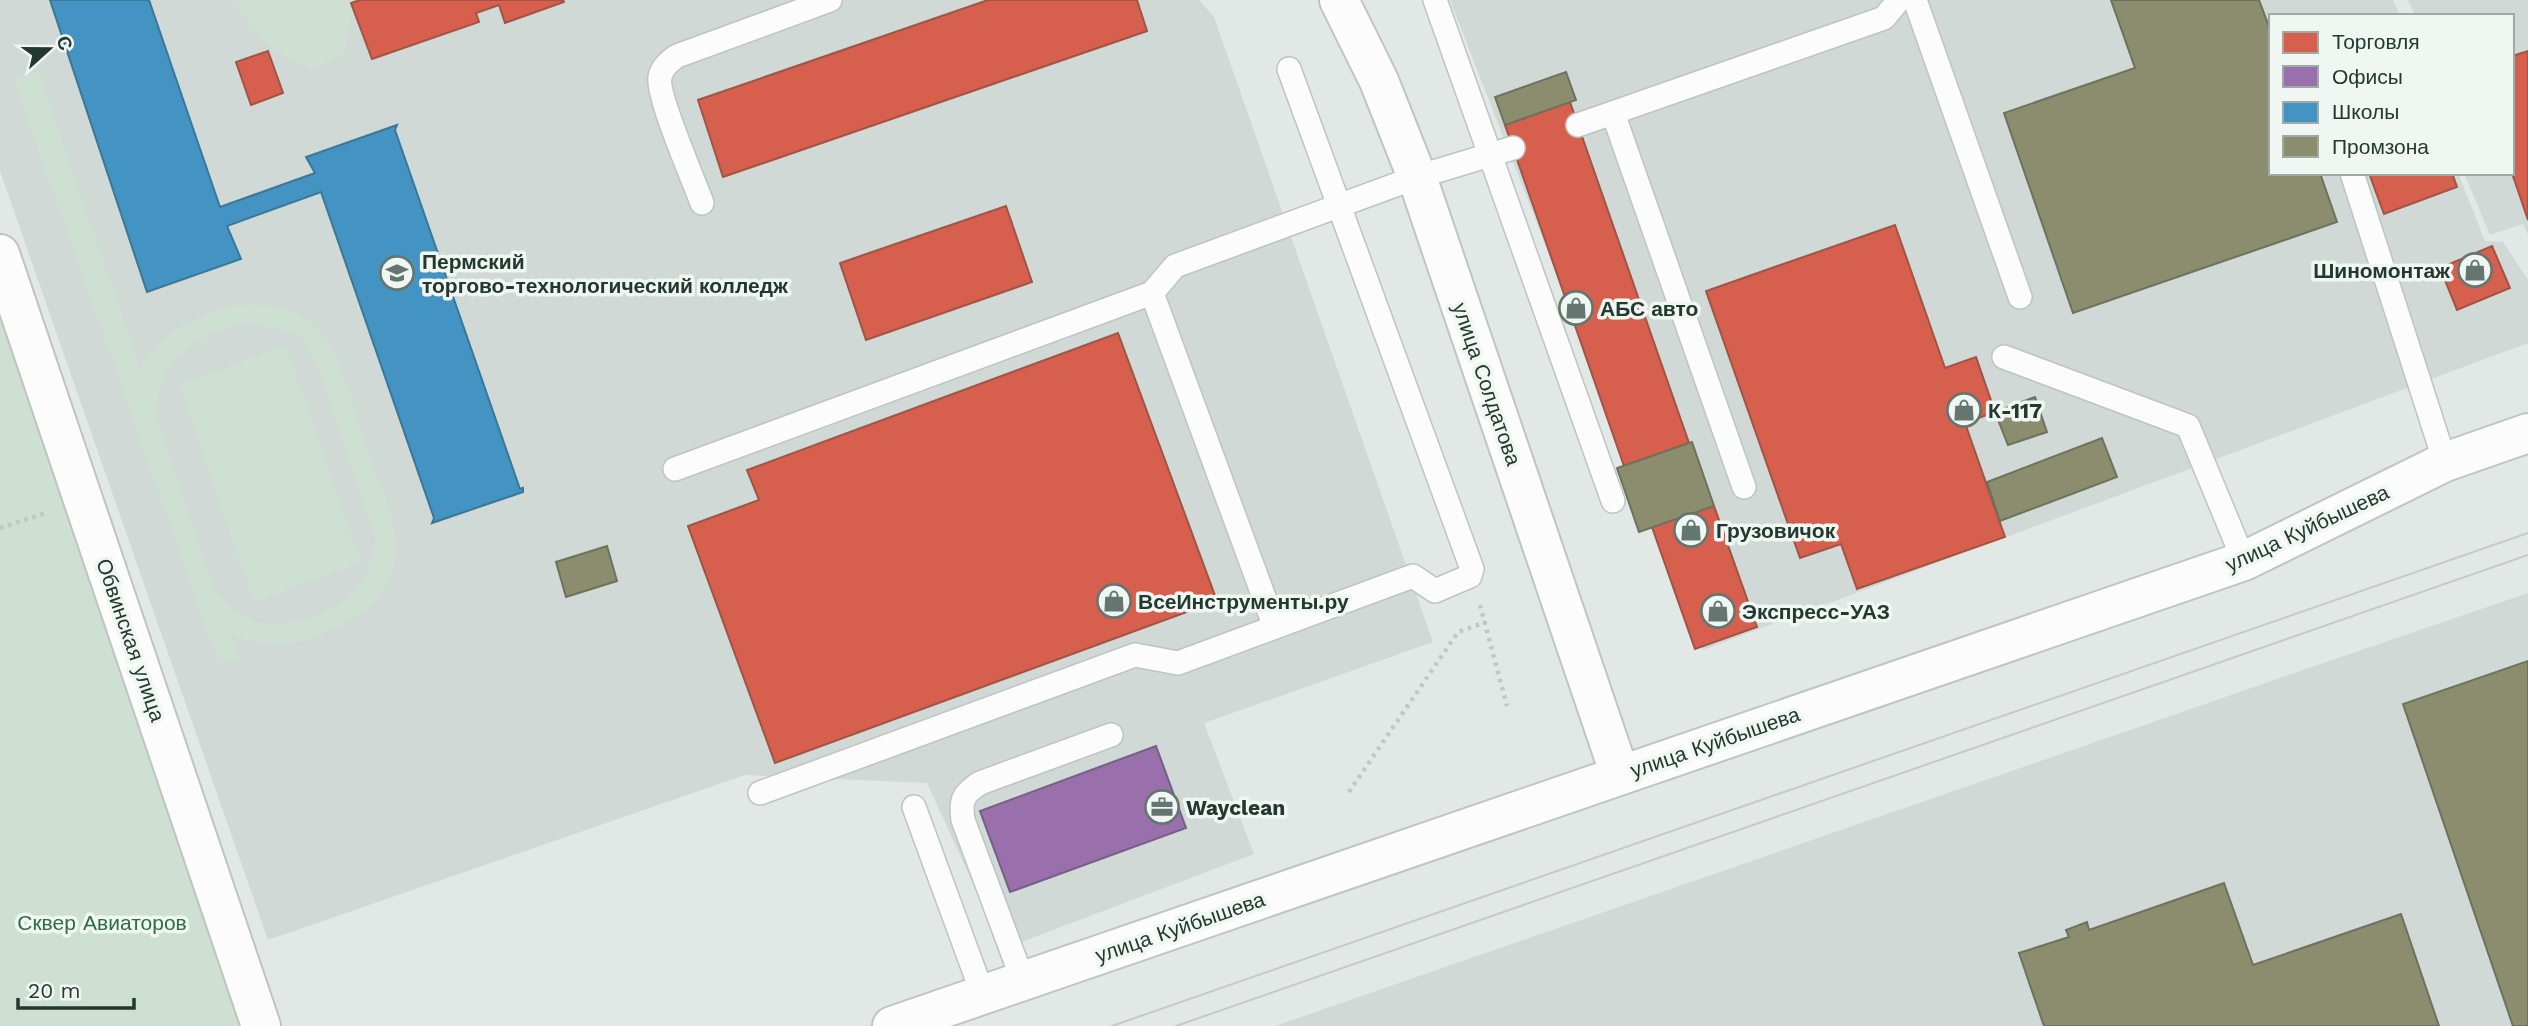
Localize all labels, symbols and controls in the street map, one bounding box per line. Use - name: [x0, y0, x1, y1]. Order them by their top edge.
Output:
- north arrow: [14, 14, 84, 84]
- legend: [2269, 14, 2514, 175]
- text: Торговля: [2332, 29, 2420, 54]
- text: С: [51, 33, 78, 54]
- text: Офисы: [2332, 64, 2403, 89]
- text: Школы: [2332, 99, 2399, 124]
- text: Промзона: [2332, 134, 2429, 159]
- place label: Пермский торгово-технологический колледж: [422, 249, 789, 298]
- shop icon: Шиномонтаж: [2456, 251, 2494, 289]
- school or university icon: Пермский торгово-технологический колледж: [378, 254, 416, 292]
- place label: Шиномонтаж: [2313, 258, 2451, 283]
- shop icon: АБС авто: [1557, 289, 1595, 327]
- place label: АБС авто: [1600, 296, 1698, 321]
- street label: улица Солдатова: [1447, 299, 1527, 469]
- shop icon: К-117: [1945, 391, 1983, 429]
- place label: К-117: [1988, 398, 2042, 423]
- street label: улица Куйбышева: [2221, 479, 2393, 577]
- shop icon: Грузовичок: [1672, 511, 1710, 549]
- place label: Грузовичок: [1716, 518, 1836, 543]
- street label: Обвинская улица: [91, 555, 171, 725]
- shop icon: ВсеИнструменты.ру: [1095, 582, 1133, 620]
- place label: ВсеИнструменты.ру: [1138, 589, 1349, 614]
- shop icon: Экспресс-УАЗ: [1699, 592, 1737, 630]
- place label: Экспресс-УАЗ: [1742, 599, 1890, 624]
- street label: улица Куйбышева: [1627, 701, 1803, 783]
- office icon: Wayclean: [1143, 788, 1181, 826]
- place label: Wayclean: [1186, 795, 1285, 820]
- street label: улица Куйбышева: [1092, 886, 1268, 968]
- park label: Сквер Авиаторов: [17, 910, 187, 935]
- scale bar: [18, 967, 133, 1011]
- text: 20 m: [28, 978, 80, 1003]

